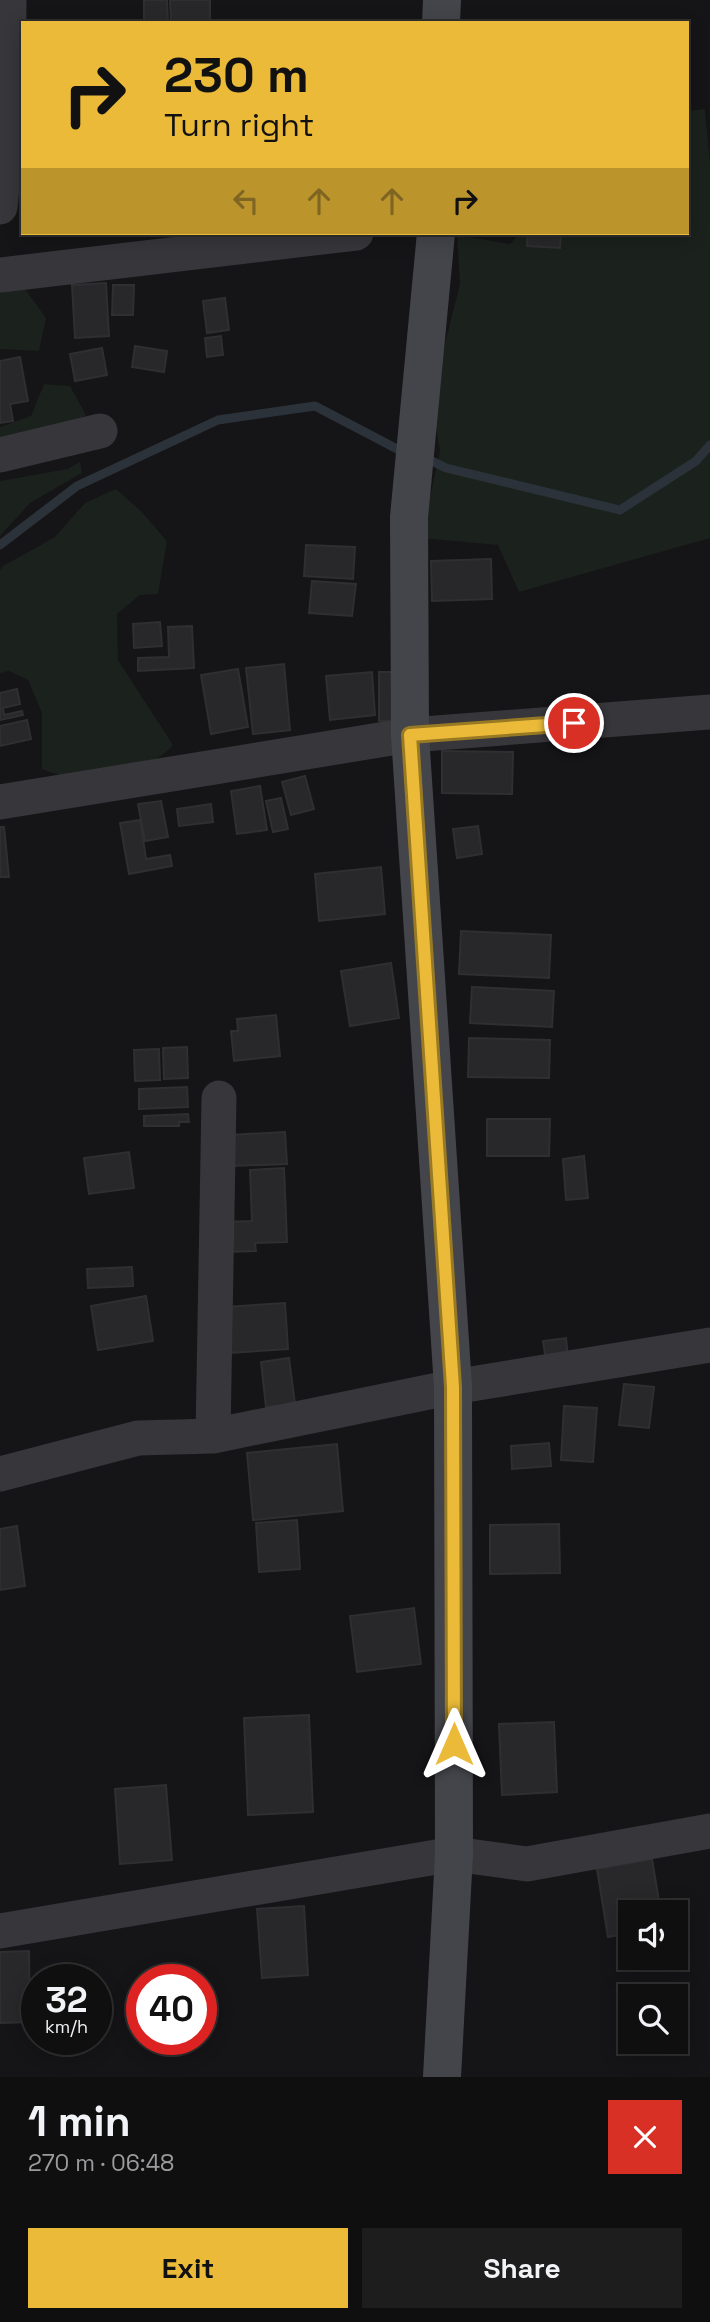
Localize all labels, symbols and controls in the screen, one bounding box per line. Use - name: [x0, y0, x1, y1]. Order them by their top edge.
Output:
- text: 230 m: [164, 44, 309, 106]
- icon: right: [49, 49, 140, 140]
- text: Turn right: [164, 105, 314, 145]
- icon: left: [227, 182, 265, 220]
- icon: ahead: [300, 182, 338, 220]
- icon: ahead: [373, 182, 411, 220]
- icon: right: [446, 182, 484, 220]
- pin: [544, 693, 604, 753]
- icon: arrive: [555, 704, 593, 742]
- position arrow: [417, 1707, 491, 1781]
- map controls: [618, 1900, 688, 2054]
- button: sound: [618, 1900, 688, 1970]
- speed limit sign: 40: [126, 1964, 217, 2055]
- text: 32: [45, 1978, 88, 2022]
- button: search: [618, 1984, 688, 2054]
- text: km/h: [45, 2015, 88, 2038]
- text: 1 min: [28, 2095, 131, 2148]
- button: close: [608, 2100, 682, 2174]
- text: 270 m · 06:48: [28, 2148, 174, 2178]
- button: Exit: [28, 2228, 348, 2308]
- button: Share: [362, 2228, 682, 2308]

